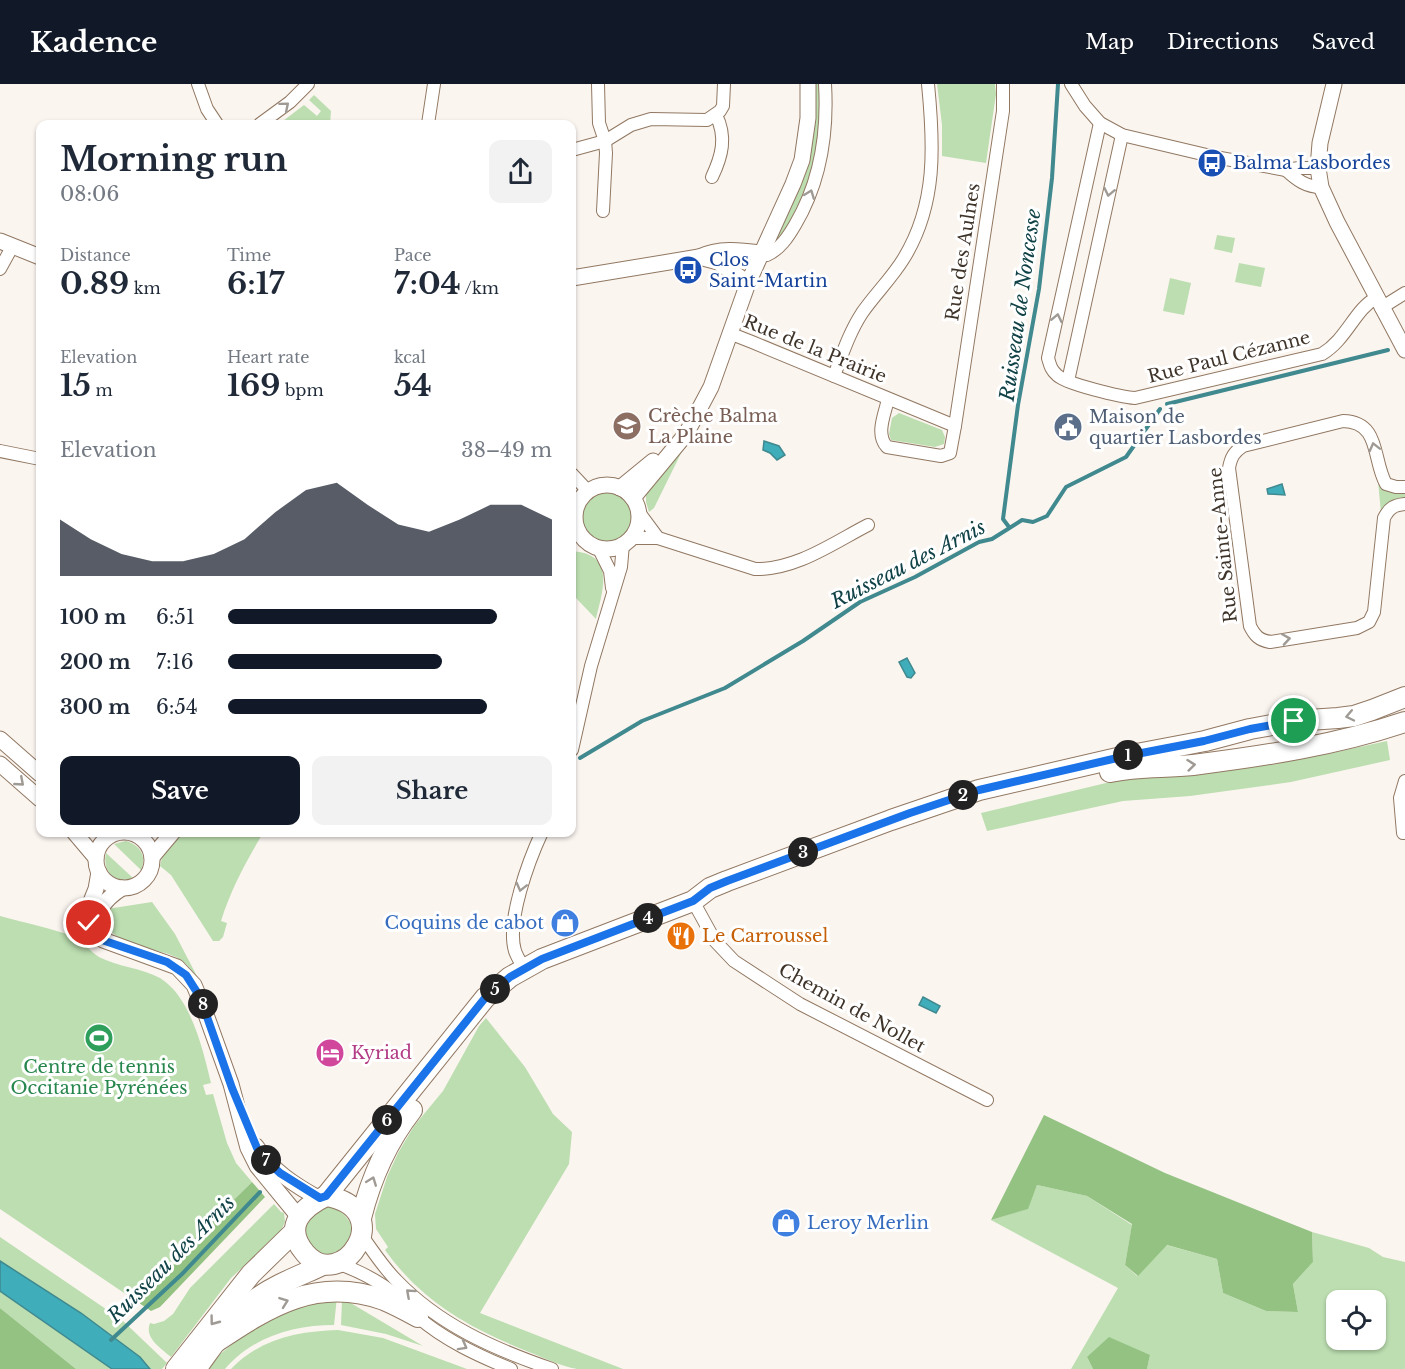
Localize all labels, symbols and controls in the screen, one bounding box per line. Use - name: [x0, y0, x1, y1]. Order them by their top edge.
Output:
- text: Kadence: [30, 25, 157, 60]
- text: Map: [1085, 29, 1134, 55]
- text: Directions: [1167, 29, 1279, 55]
- text: Saved: [1312, 29, 1375, 55]
- one-way arrow: [278, 102, 289, 113]
- text: Morning run: [60, 139, 288, 180]
- button: share: [489, 140, 552, 203]
- bus stop icon: Balma Lasbordes: [1196, 147, 1228, 179]
- place label: Balma Lasbordes: [1233, 152, 1391, 174]
- text: 08:06: [60, 182, 119, 206]
- street label: Rue des Aulnes: [941, 182, 985, 322]
- one-way arrow: [1103, 186, 1116, 196]
- one-way arrow: [803, 189, 815, 200]
- water label: Ruisseau de Noncesse: [994, 207, 1045, 404]
- text: Distance: [60, 245, 131, 265]
- text: Time: [227, 245, 271, 265]
- text: Pace: [394, 245, 431, 265]
- place label: Clos Saint-Martin: [709, 249, 828, 292]
- bus stop icon: Clos Saint-Martin: [672, 254, 704, 286]
- text: 0.89: [60, 265, 129, 302]
- text: 6:17: [227, 265, 284, 302]
- text: 7:04: [394, 265, 461, 302]
- text: km: [129, 278, 161, 298]
- text: /km: [461, 278, 499, 298]
- street label: Rue de la Prairie: [740, 310, 890, 388]
- one-way arrow: [1049, 314, 1062, 324]
- street label: Rue Paul Cézanne: [1145, 326, 1313, 388]
- text: Elevation: [60, 347, 137, 367]
- text: Heart rate: [227, 347, 309, 367]
- text: kcal: [394, 347, 426, 367]
- text: 15: [60, 367, 91, 404]
- text: 169: [227, 367, 281, 404]
- text: 54: [394, 367, 432, 404]
- text: m: [91, 380, 113, 400]
- text: bpm: [281, 380, 324, 400]
- place label: Crèche Balma La Plaine: [648, 405, 778, 448]
- place label: Maison de quartier Lasbordes: [1089, 406, 1262, 449]
- school or university icon: Crèche Balma La Plaine: [611, 410, 643, 442]
- public building icon: Maison de quartier Lasbordes: [1052, 411, 1084, 443]
- text: Elevation: [60, 438, 157, 462]
- text: 38–49 m: [461, 438, 552, 462]
- one-way arrow: [1369, 442, 1382, 452]
- street label: Rue Sainte-Anne: [1204, 466, 1242, 624]
- water label: Ruisseau des Arnis: [826, 514, 990, 614]
- text: 100 m: [60, 605, 126, 629]
- text: 6:51: [156, 605, 195, 629]
- one-way arrow: [1281, 634, 1291, 646]
- text: 200 m: [60, 650, 131, 674]
- text: 7:16: [156, 650, 194, 674]
- text: 300 m: [60, 695, 130, 719]
- text: 6:54: [156, 695, 198, 719]
- pin: [1268, 695, 1319, 746]
- icon: arrive: [1277, 704, 1310, 737]
- one-way arrow: [1345, 709, 1355, 722]
- pin: 1: [1113, 740, 1143, 770]
- text: 1: [1125, 745, 1131, 765]
- button: Save: [60, 756, 300, 825]
- button: Share: [312, 756, 552, 825]
- one-way arrow: [1187, 759, 1196, 771]
- one-way arrow: [13, 774, 24, 785]
- pin: 2: [948, 780, 978, 810]
- text: 2: [958, 785, 968, 805]
- pin: 3: [788, 837, 818, 867]
- text: 3: [798, 842, 808, 862]
- one-way arrow: [516, 882, 529, 892]
- pin: [63, 897, 114, 948]
- pin: 4: [633, 903, 663, 933]
- icon: check: [72, 906, 105, 939]
- shop icon: Coquins de cabot: [549, 907, 581, 939]
- text: 4: [643, 908, 653, 928]
- place label: Coquins de cabot: [385, 912, 544, 934]
- restaurant icon: Le Carroussel: [665, 920, 697, 952]
- place label: Le Carroussel: [702, 925, 828, 947]
- street label: Chemin de Nollet: [775, 959, 929, 1057]
- pin: 5: [480, 974, 510, 1004]
- text: 5: [490, 979, 500, 999]
- pin: 8: [188, 989, 218, 1019]
- text: 8: [198, 994, 208, 1014]
- sports icon: Centre de tennis Occitanie Pyrénées: [83, 1022, 115, 1054]
- hotel icon: Kyriad: [314, 1037, 346, 1069]
- place label: Kyriad: [351, 1042, 412, 1064]
- place label: Centre de tennis Occitanie Pyrénées: [10, 1056, 188, 1099]
- pin: 6: [372, 1105, 402, 1135]
- text: 6: [382, 1110, 392, 1130]
- pin: 7: [251, 1145, 281, 1175]
- text: 7: [262, 1150, 270, 1170]
- one-way arrow: [365, 1176, 378, 1187]
- water label: Ruisseau des Arnis: [102, 1190, 240, 1328]
- shop icon: Leroy Merlin: [770, 1207, 802, 1239]
- place label: Leroy Merlin: [807, 1212, 929, 1234]
- one-way arrow: [406, 1289, 417, 1300]
- map controls: [1326, 1290, 1386, 1350]
- button: locate: [1326, 1290, 1386, 1350]
- one-way arrow: [278, 1296, 289, 1309]
- one-way arrow: [210, 1314, 221, 1325]
- one-way arrow: [457, 1339, 467, 1350]

